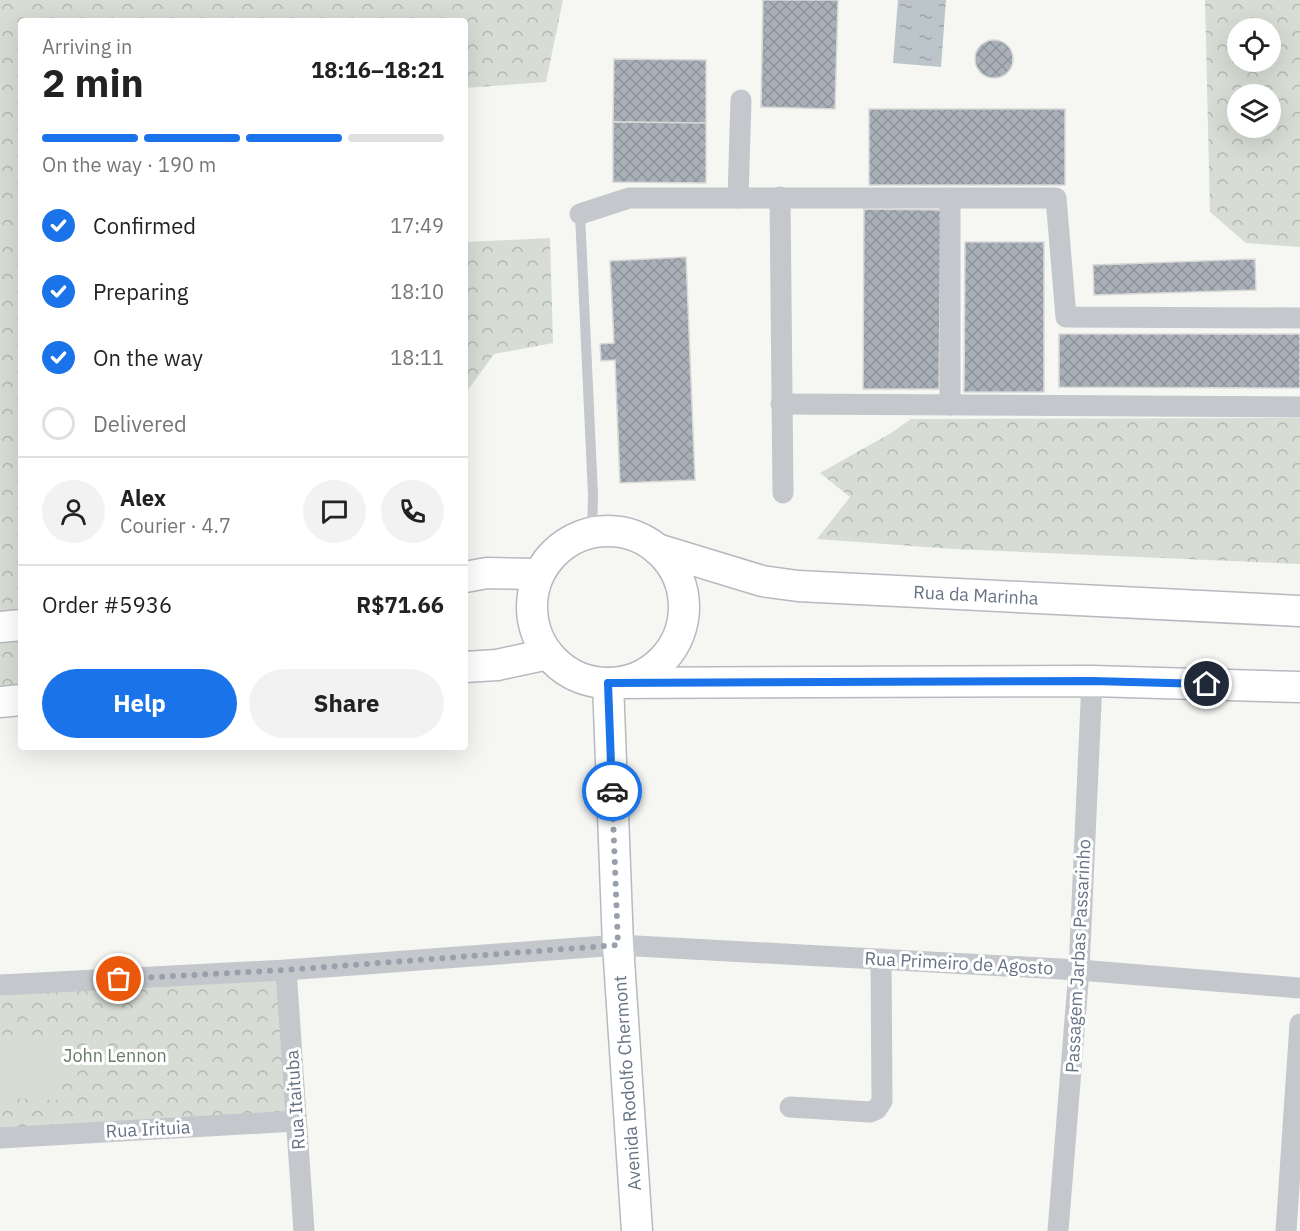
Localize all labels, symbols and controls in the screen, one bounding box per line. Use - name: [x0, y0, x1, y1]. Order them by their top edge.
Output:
- map controls: [1227, 18, 1281, 138]
- button: locate: [1227, 18, 1281, 72]
- text: Arriving in: [42, 33, 132, 60]
- text: 18:16–18:21: [311, 55, 444, 84]
- text: 2 min: [42, 57, 144, 108]
- button: layers: [1227, 84, 1281, 138]
- text: On the way · 190 m: [42, 151, 216, 178]
- icon: check: [42, 209, 75, 242]
- text: Confirmed: [93, 211, 196, 240]
- text: 17:49: [390, 212, 444, 239]
- icon: check: [42, 275, 75, 308]
- text: Preparing: [93, 277, 188, 306]
- text: 18:10: [390, 278, 444, 305]
- icon: check: [42, 341, 75, 374]
- text: On the way: [93, 343, 203, 372]
- text: 18:11: [390, 344, 444, 371]
- text: Delivered: [93, 409, 187, 438]
- button: person: [42, 480, 105, 543]
- button: chat: [303, 480, 366, 543]
- button: phone: [381, 480, 444, 543]
- text: Alex: [120, 483, 166, 512]
- text: Courier · 4.7: [120, 512, 231, 539]
- street label: Rua da Marinha: [913, 580, 1040, 610]
- text: Order #5936: [42, 590, 172, 619]
- text: R$71.66: [356, 590, 444, 619]
- pin: [1181, 658, 1232, 709]
- icon: home: [1190, 667, 1223, 700]
- button: Help: [42, 669, 237, 738]
- button: Share: [249, 669, 444, 738]
- courier: [582, 761, 642, 821]
- icon: car: [596, 775, 629, 808]
- street label: Passagem Jarbas Passarinho: [1060, 839, 1096, 1073]
- street label: Rua Primeiro de Agosto: [864, 947, 1054, 979]
- pin: [93, 953, 144, 1004]
- icon: bag: [102, 962, 135, 995]
- street label: Avenida Rodolfo Chermont: [608, 975, 646, 1191]
- park label: John Lennon: [63, 1044, 167, 1067]
- street label: Rua Itaituba: [280, 1049, 310, 1151]
- street label: Rua Irituia: [105, 1115, 191, 1143]

